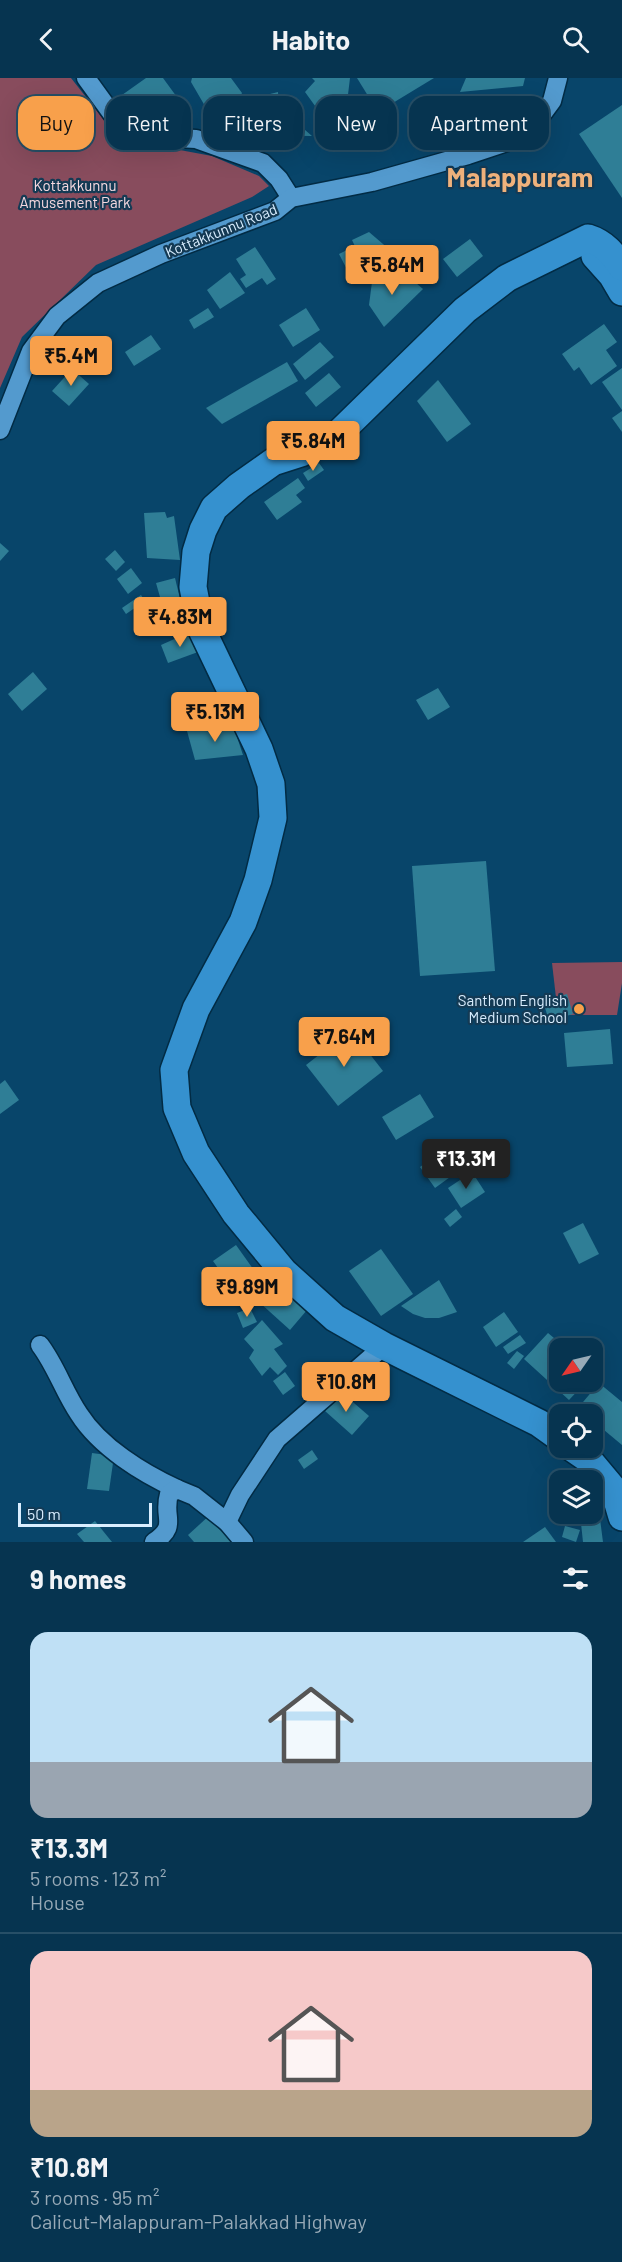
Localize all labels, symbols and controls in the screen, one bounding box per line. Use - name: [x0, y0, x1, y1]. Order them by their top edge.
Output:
- icon: back: [30, 23, 63, 56]
- text: Habito: [272, 23, 350, 55]
- icon: search: [559, 23, 592, 56]
- chip: Buy: [18, 96, 94, 150]
- chip: Rent: [106, 96, 191, 150]
- chip: Filters: [203, 96, 303, 150]
- chip: New: [315, 96, 397, 150]
- chip: Apartment: [409, 96, 549, 150]
- district label: Malappuram: [447, 160, 593, 192]
- park label: Kottakkunnu Amusement Park: [19, 176, 131, 211]
- street label: Kottakkunnu Road: [162, 199, 280, 261]
- pin: ₹5.84M: [343, 245, 441, 296]
- text: ₹5.84M: [360, 252, 424, 276]
- pin: ₹5.4M: [29, 336, 113, 387]
- text: ₹5.4M: [44, 343, 98, 367]
- pin: ₹5.84M: [264, 421, 362, 472]
- text: ₹5.84M: [281, 428, 345, 452]
- pin: ₹4.83M: [131, 597, 229, 648]
- text: ₹4.83M: [148, 604, 212, 628]
- pin: ₹5.13M: [166, 692, 264, 743]
- text: ₹5.13M: [185, 699, 245, 723]
- place label: Santhom English Medium School: [458, 991, 567, 1026]
- marker: Santhom English Medium School: [572, 1002, 586, 1016]
- pin: ₹7.64M: [295, 1017, 393, 1068]
- text: ₹7.64M: [313, 1024, 375, 1048]
- pin: ₹13.3M: [417, 1139, 515, 1190]
- text: ₹13.3M: [436, 1146, 496, 1170]
- pin: ₹9.89M: [198, 1267, 296, 1318]
- text: ₹9.89M: [215, 1274, 279, 1298]
- north arrow: [549, 1338, 603, 1392]
- map controls: [549, 1338, 603, 1524]
- pin: ₹10.8M: [297, 1362, 395, 1413]
- text: ₹10.8M: [316, 1369, 376, 1393]
- button: locate: [549, 1404, 603, 1458]
- button: layers: [549, 1470, 603, 1524]
- scale bar: [18, 1500, 152, 1528]
- text: 50 m: [27, 1504, 61, 1523]
- icon: filters: [559, 1562, 592, 1595]
- text: 9 homes: [30, 1563, 126, 1594]
- icon: home: [257, 1671, 365, 1779]
- text: ₹13.3M: [30, 1832, 108, 1863]
- text: 5 rooms · 123 m²: [30, 1866, 167, 1890]
- text: House: [30, 1890, 85, 1914]
- icon: home: [257, 1990, 365, 2098]
- text: ₹10.8M: [30, 2151, 109, 2182]
- text: 3 rooms · 95 m²: [30, 2185, 159, 2209]
- text: Calicut-Malappuram-Palakkad Highway: [30, 2209, 367, 2233]

